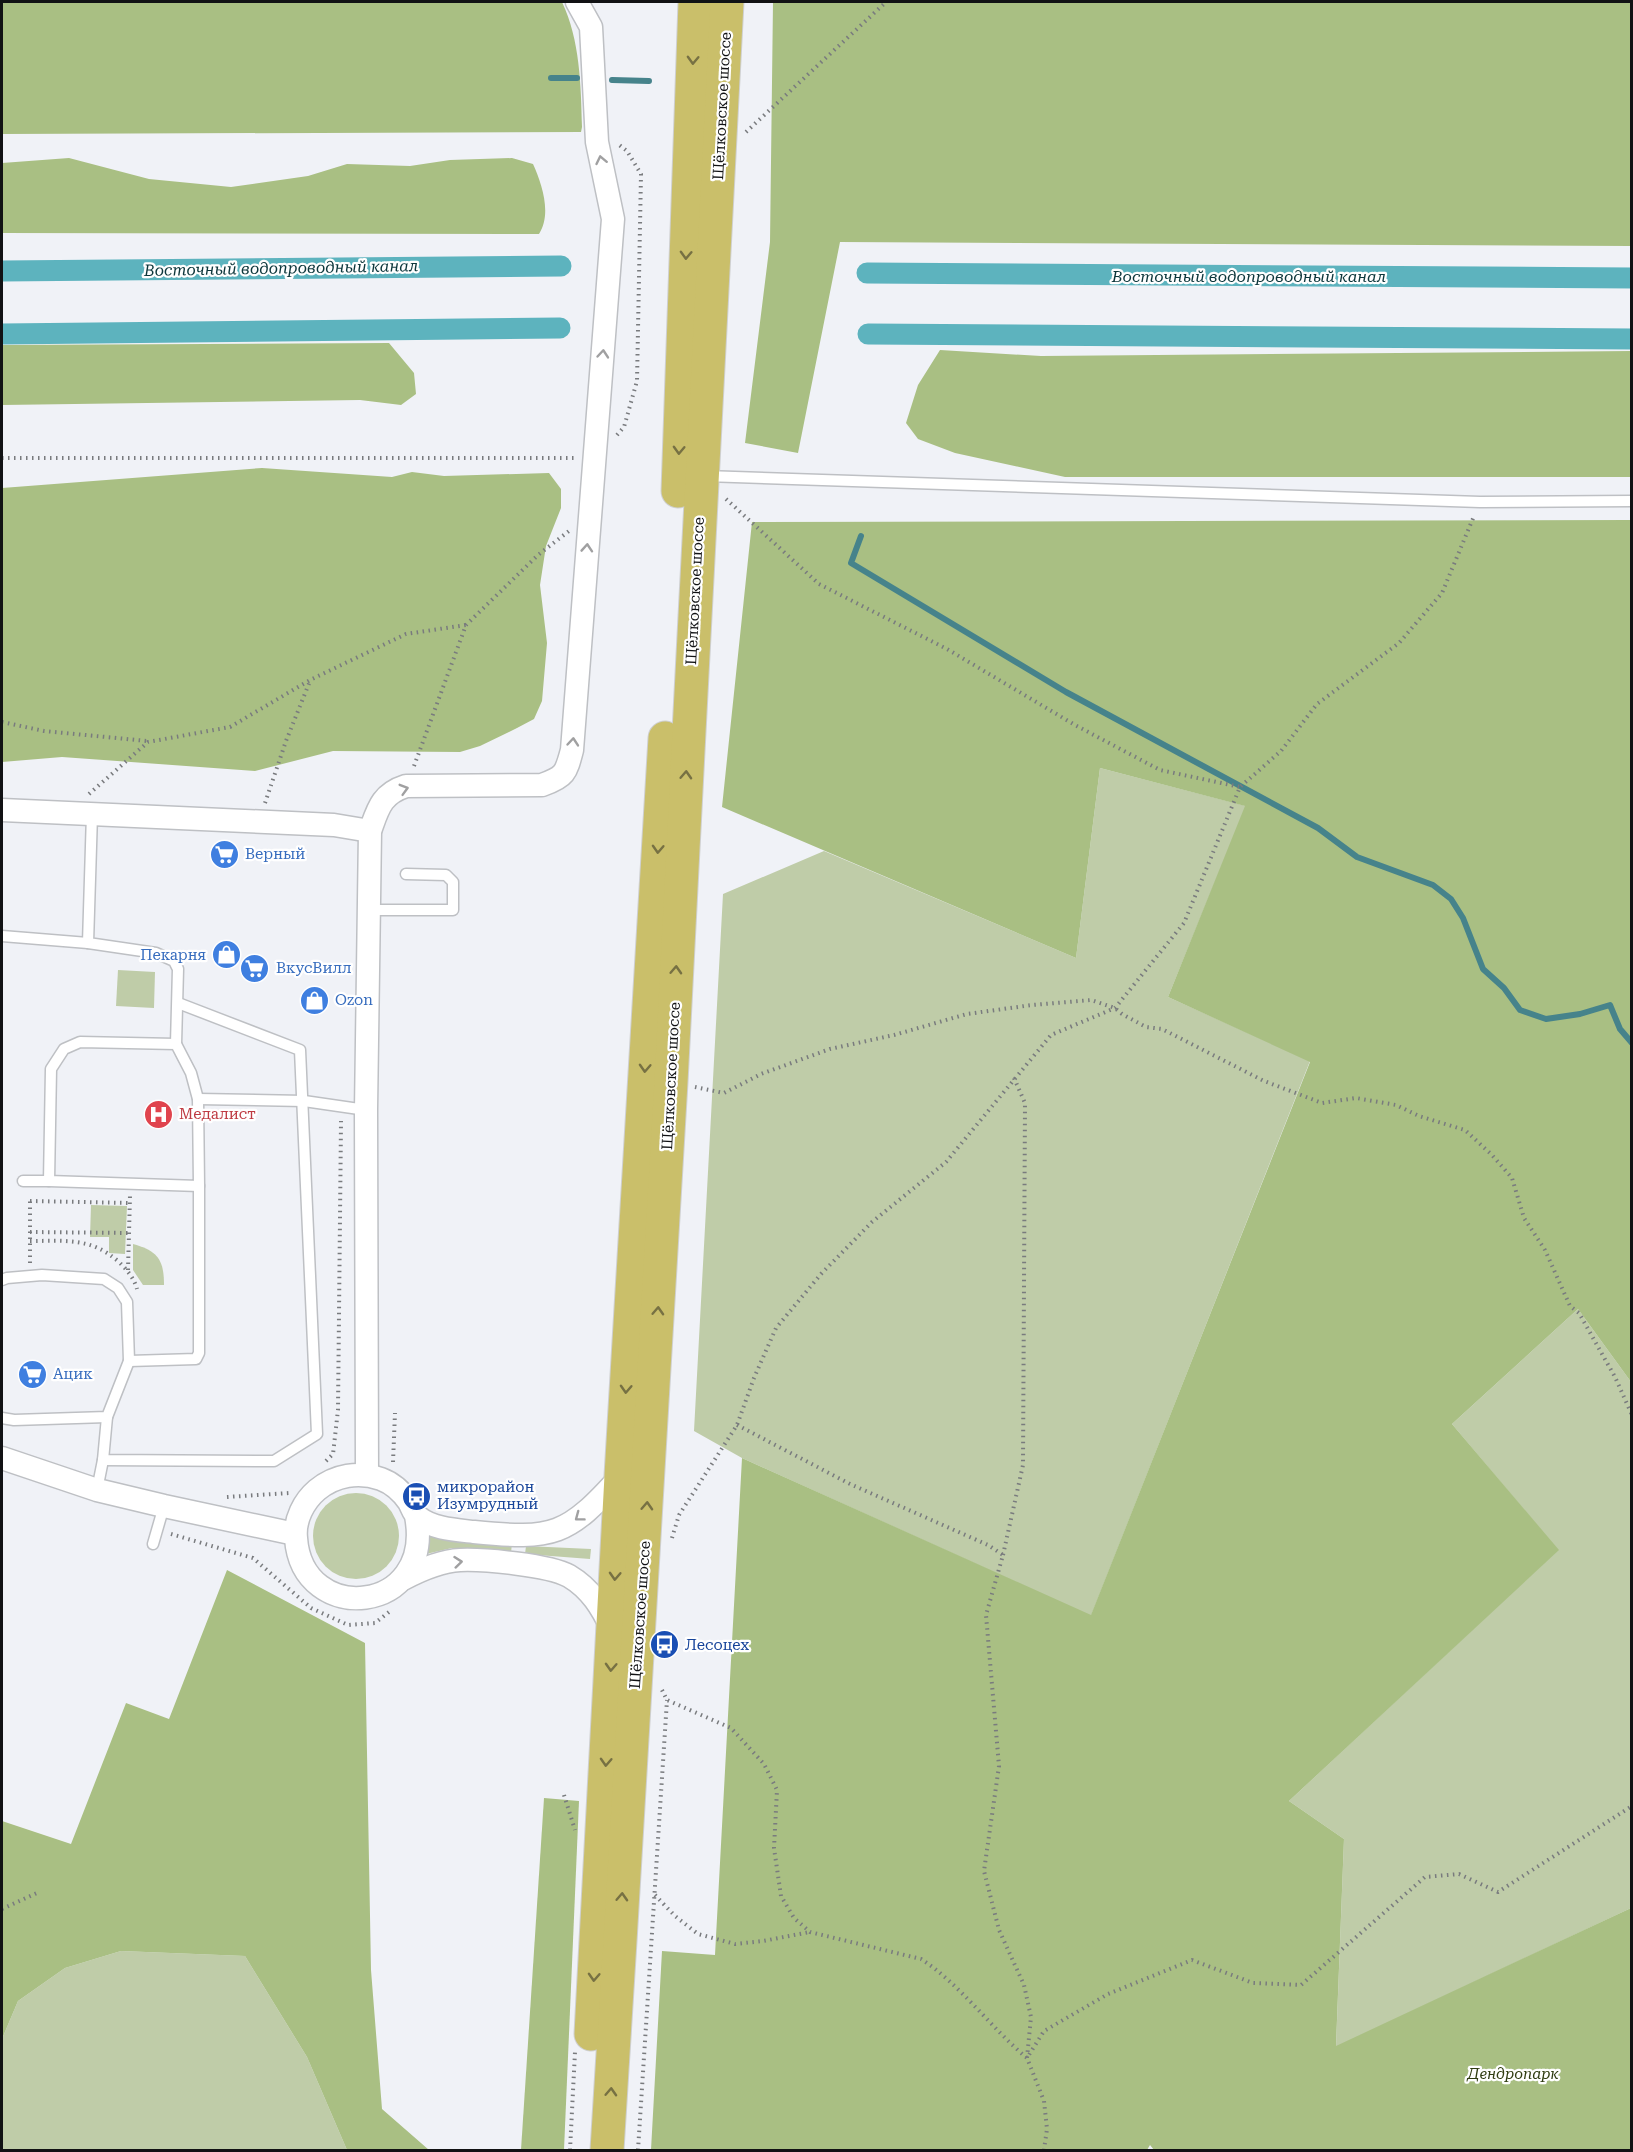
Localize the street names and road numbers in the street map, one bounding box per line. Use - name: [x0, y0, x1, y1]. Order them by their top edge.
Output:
- street label: Щёлковское шоссе: [709, 31, 735, 181]
- street label: Щёлковское шоссе: [682, 516, 708, 666]
- street label: Щёлковское шоссе: [658, 1001, 684, 1151]
- street label: Щёлковское шоссе: [626, 1540, 654, 1690]

